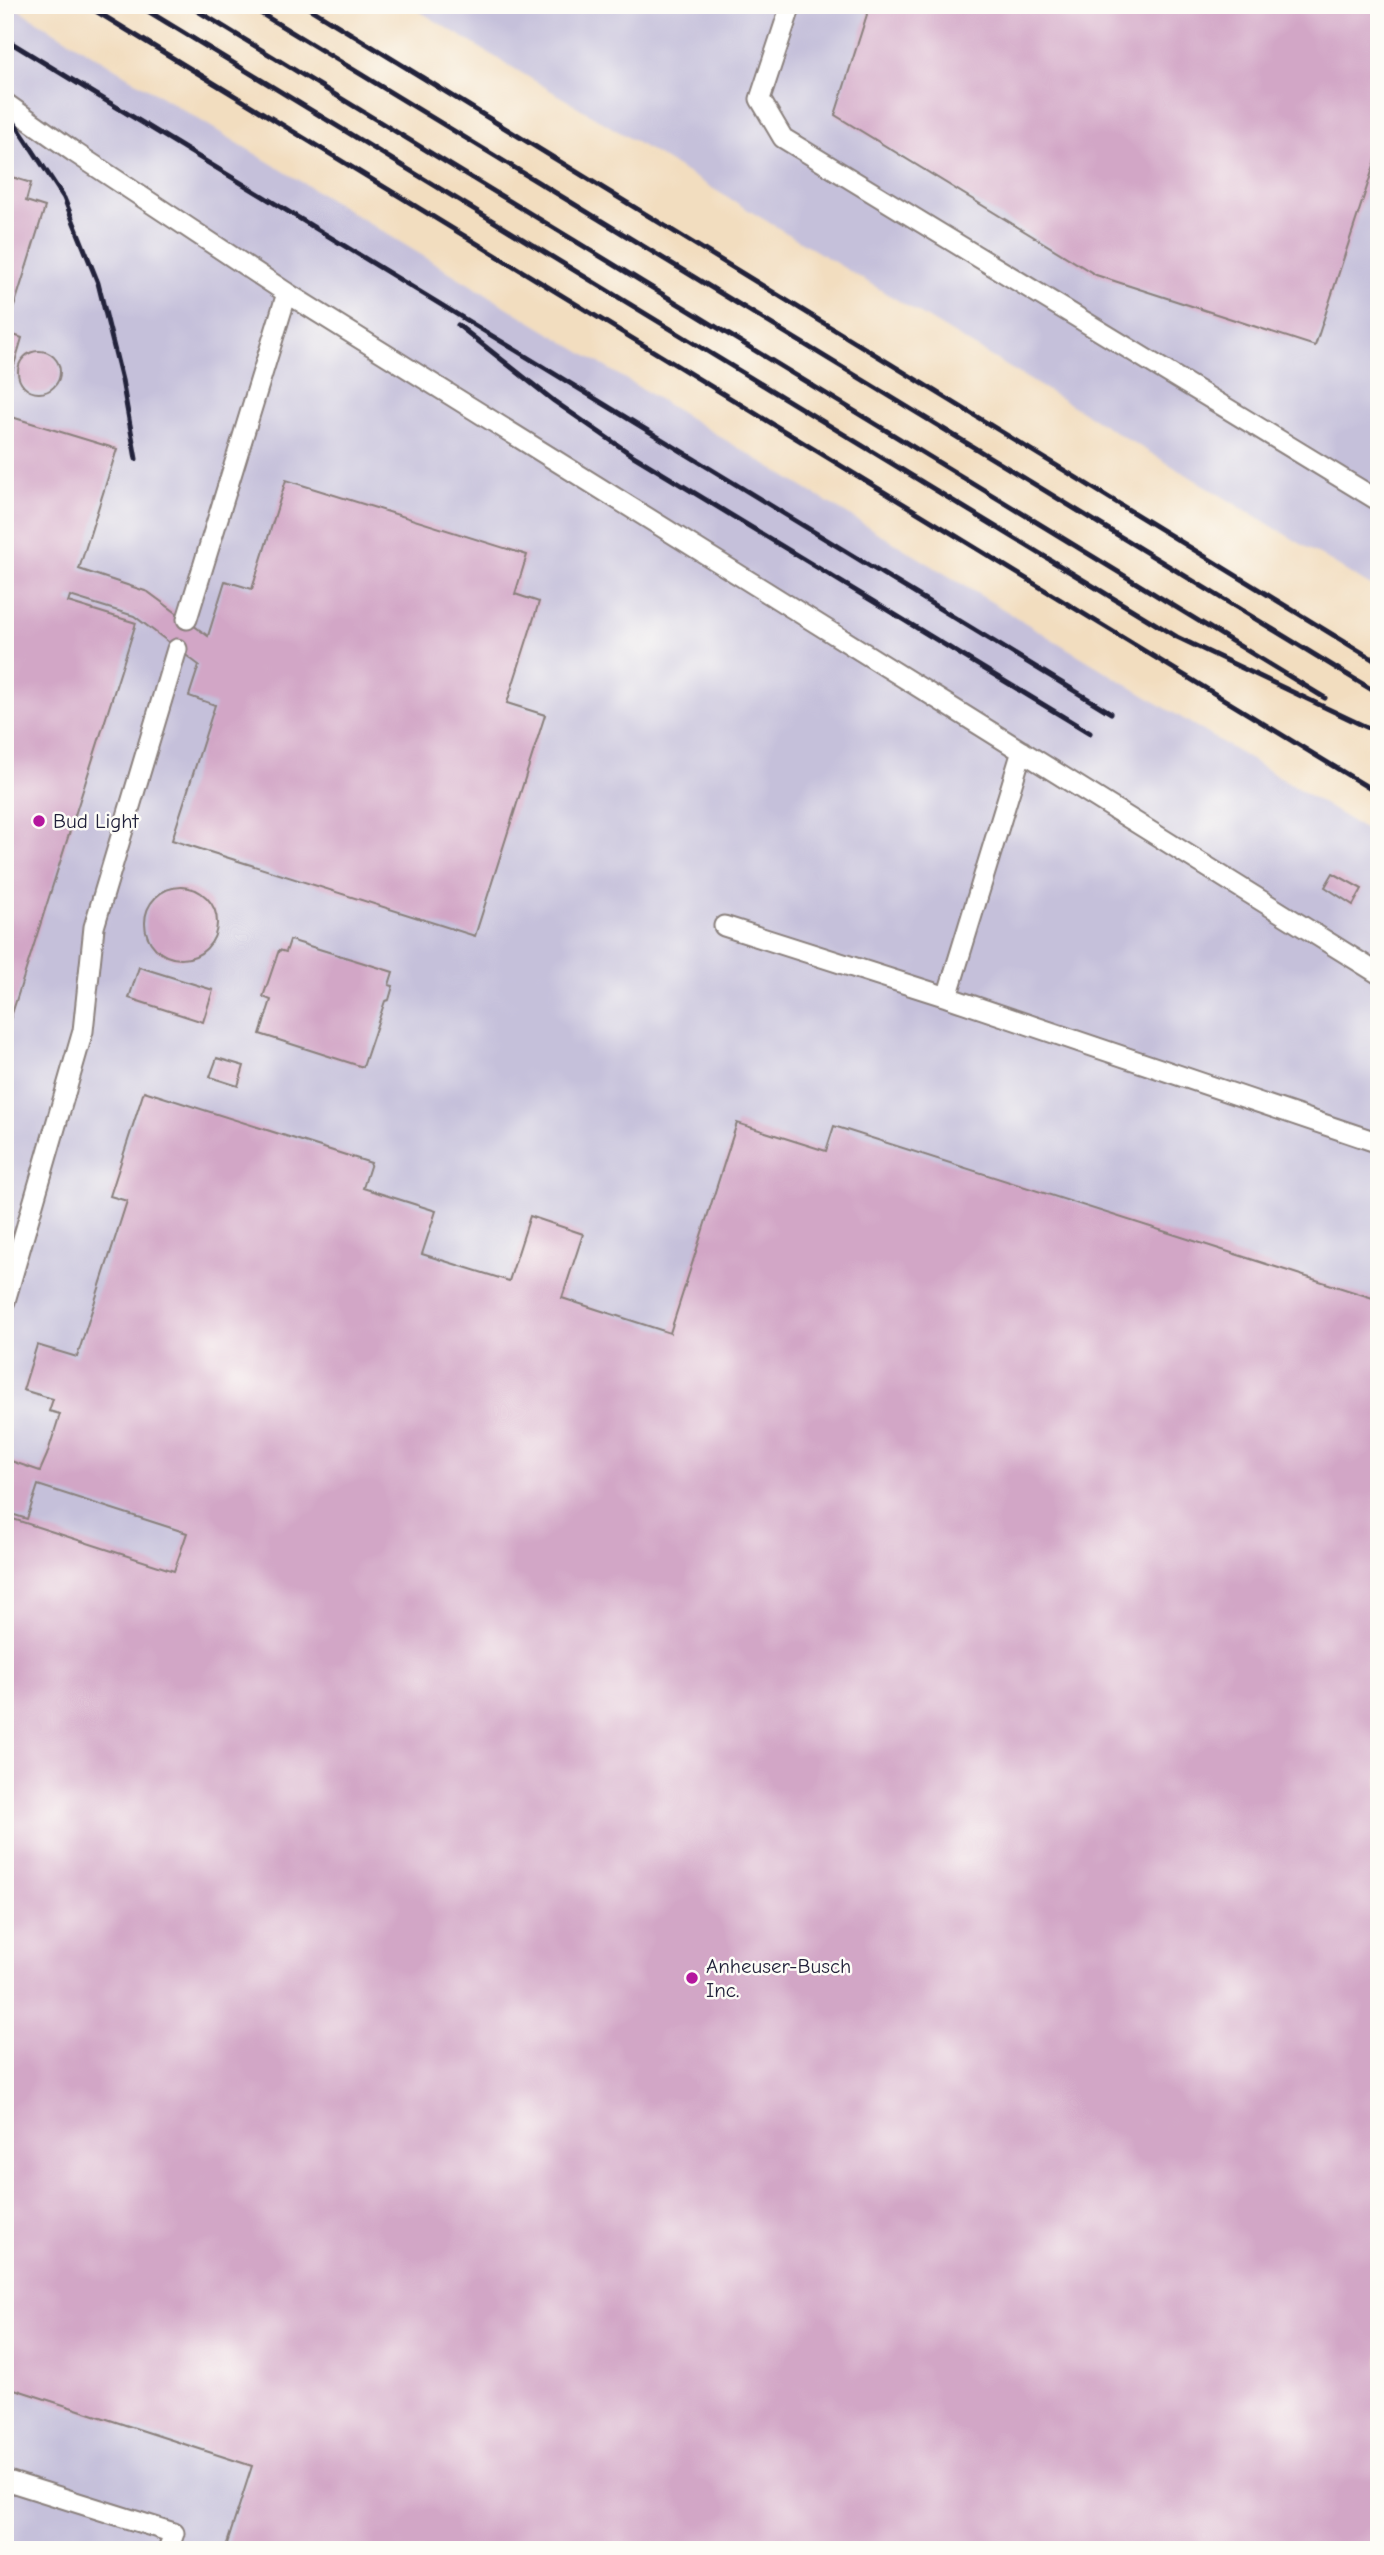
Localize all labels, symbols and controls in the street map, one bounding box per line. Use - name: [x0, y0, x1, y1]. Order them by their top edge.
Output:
- place label: Bud Light: [53, 809, 140, 833]
- marker: Bud Light: [31, 813, 47, 829]
- place label: Anheuser-Busch Inc.: [706, 1954, 851, 2002]
- marker: Anheuser-Busch Inc.: [684, 1970, 700, 1986]

